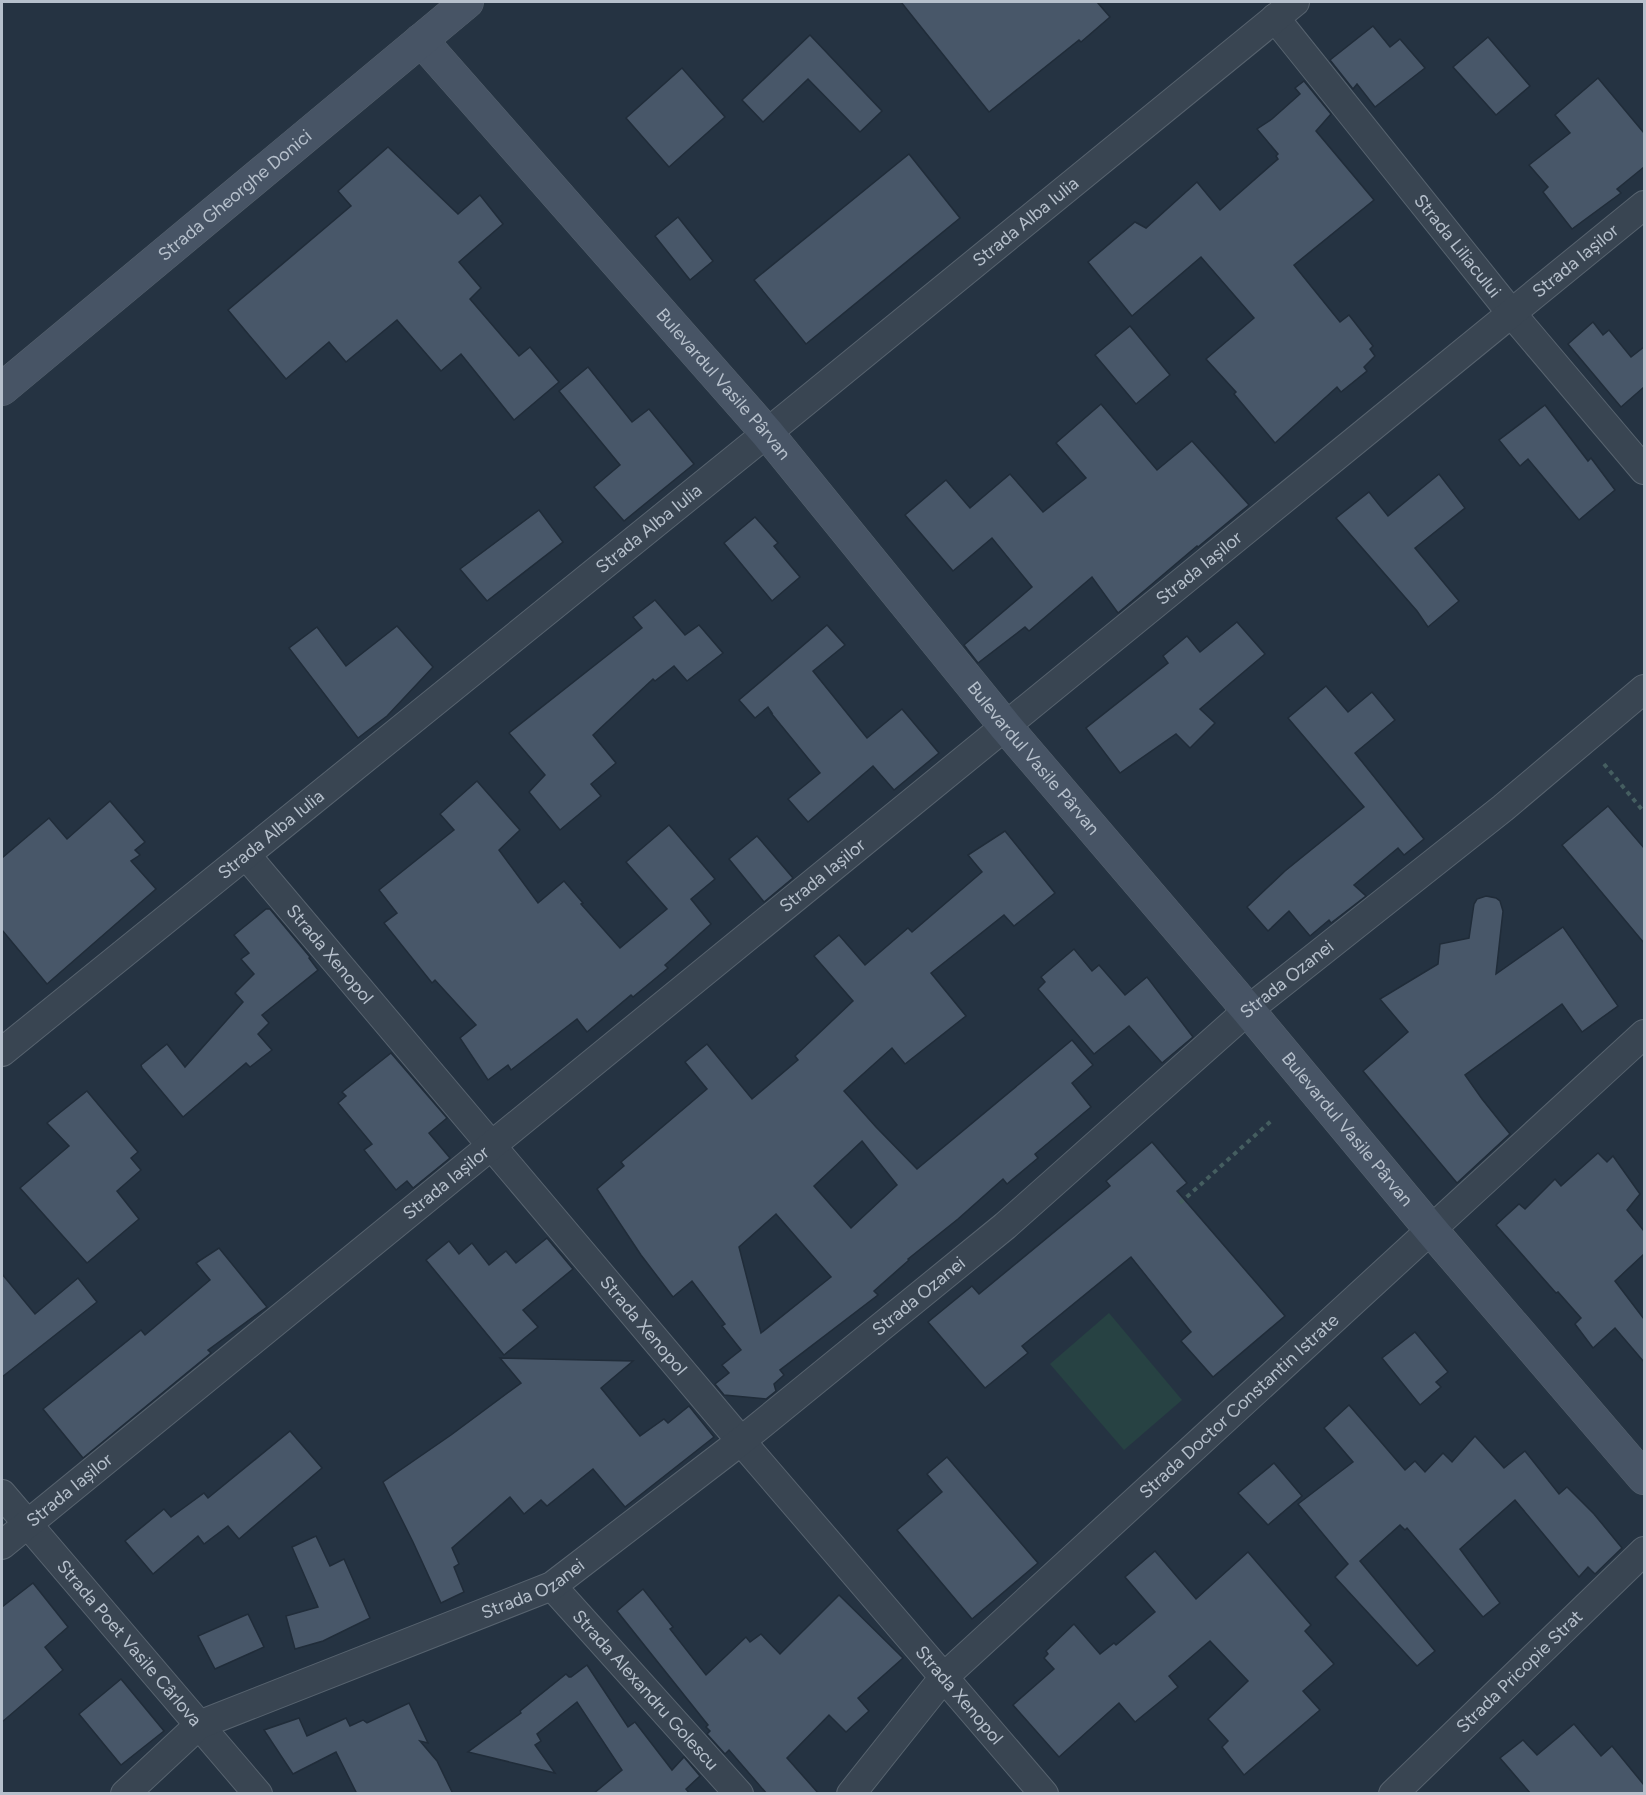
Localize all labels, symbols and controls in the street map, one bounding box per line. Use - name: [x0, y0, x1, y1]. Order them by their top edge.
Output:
- street label: Strada Gheorghe Donici: [154, 125, 316, 265]
- street label: Strada Alba Iulia: [968, 172, 1083, 271]
- street label: Strada Liliacului: [1409, 190, 1506, 302]
- street label: Strada Iașilor: [1528, 219, 1623, 302]
- street label: Bulevardul Vasile Pârvan: [651, 304, 795, 464]
- street label: Strada Alba Iulia: [591, 479, 706, 578]
- street label: Strada Iașilor: [1152, 527, 1246, 610]
- street label: Bulevardul Vasile Pârvan: [963, 677, 1104, 839]
- street label: Strada Alba Iulia: [214, 785, 328, 884]
- street label: Strada Iașilor: [775, 834, 870, 917]
- street label: Strada Xenopol: [282, 900, 378, 1009]
- street label: Strada Ozanei: [1235, 935, 1338, 1023]
- street label: Bulevardul Vasile Pârvan: [1277, 1048, 1418, 1211]
- street label: Strada Iașilor: [398, 1141, 493, 1224]
- street label: Strada Ozanei: [868, 1252, 970, 1341]
- street label: Strada Xenopol: [595, 1271, 692, 1380]
- street label: Strada Doctor Constantin Istrate: [1135, 1309, 1343, 1503]
- street label: Strada Iașilor: [22, 1448, 117, 1532]
- street label: Strada Ozanei: [478, 1554, 589, 1624]
- street label: Strada Poet Vasile Cârlova: [52, 1555, 206, 1731]
- street label: Strada Alexandru Golescu: [568, 1605, 723, 1775]
- street label: Strada Pricopie Strat: [1452, 1605, 1587, 1738]
- street label: Strada Xenopol: [911, 1641, 1008, 1749]

